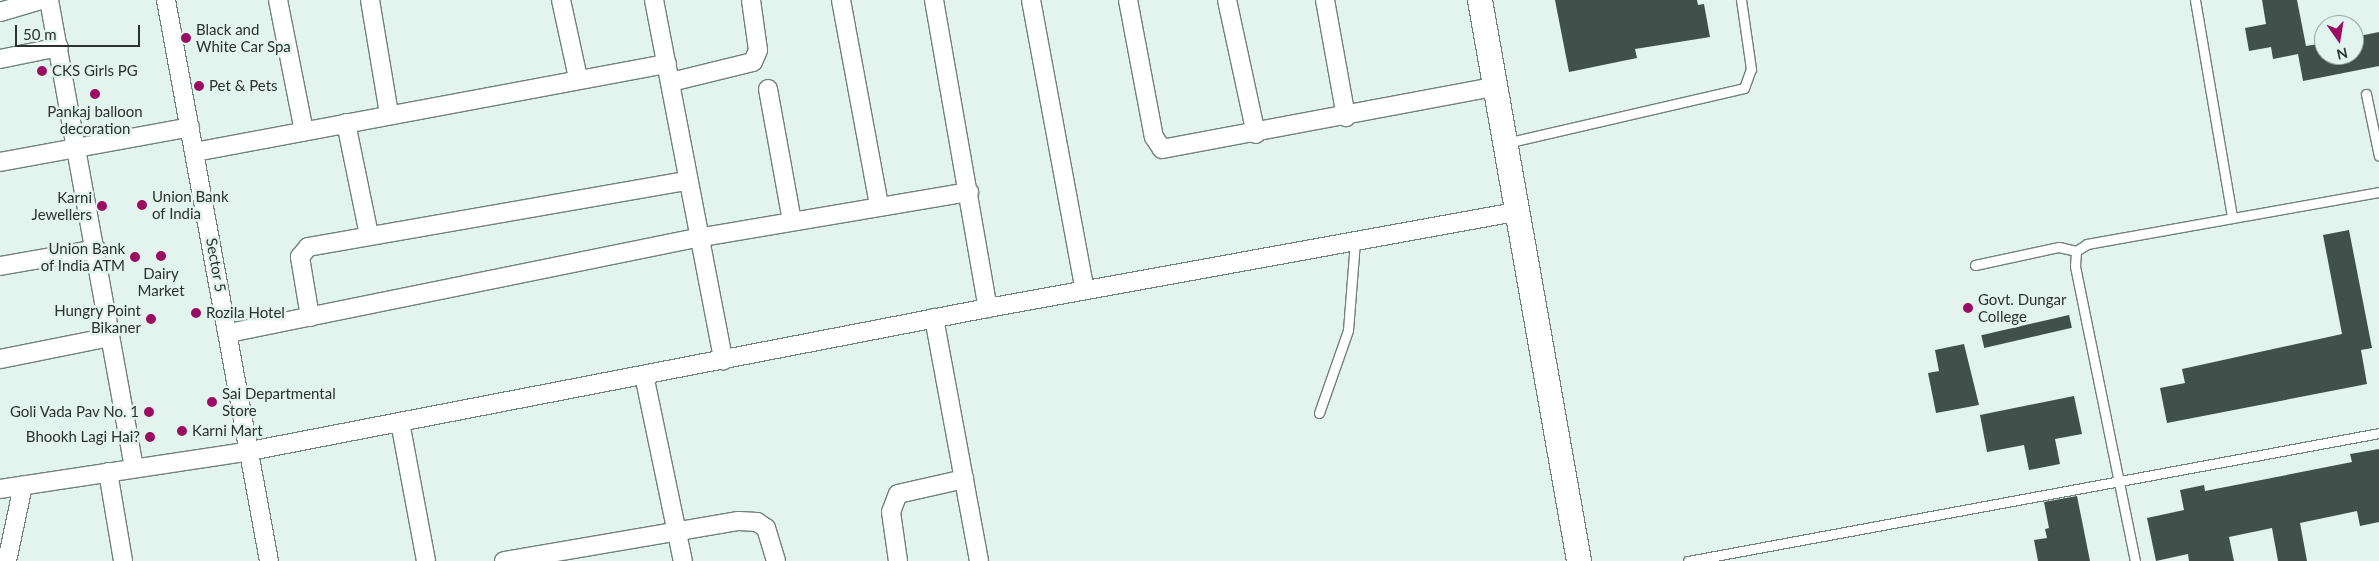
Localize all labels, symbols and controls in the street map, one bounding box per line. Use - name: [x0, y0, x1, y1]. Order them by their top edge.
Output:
- scale bar: [18, 15, 142, 47]
- north arrow: [2314, 15, 2364, 65]
- place label: Black and White Car Spa: [196, 20, 291, 55]
- text: 50 m: [23, 25, 57, 43]
- marker: Black and White Car Spa: [180, 32, 192, 44]
- text: N: [2335, 45, 2349, 64]
- place label: CKS Girls PG: [52, 62, 138, 80]
- marker: CKS Girls PG: [36, 65, 48, 77]
- place label: Pet & Pets: [209, 77, 278, 95]
- marker: Pet & Pets: [193, 80, 205, 92]
- marker: Pankaj balloon decoration: [89, 88, 101, 100]
- place label: Pankaj balloon decoration: [47, 102, 143, 137]
- place label: Union Bank of India: [152, 187, 229, 222]
- place label: Karni Jewellers: [32, 188, 92, 223]
- marker: Union Bank of India: [136, 199, 148, 211]
- marker: Karni Jewellers: [96, 200, 108, 212]
- street label: Sector 5: [202, 236, 230, 294]
- place label: Union Bank of India ATM: [40, 239, 125, 274]
- marker: Dairy Market: [155, 250, 167, 262]
- marker: Union Bank of India ATM: [129, 251, 141, 263]
- place label: Dairy Market: [137, 264, 185, 299]
- place label: Govt. Dungar College: [1978, 290, 2066, 325]
- place label: Hungry Point Bikaner: [54, 301, 141, 336]
- marker: Govt. Dungar College: [1962, 302, 1974, 314]
- place label: Rozila Hotel: [206, 304, 285, 322]
- marker: Rozila Hotel: [190, 307, 202, 319]
- marker: Hungry Point Bikaner: [145, 313, 157, 325]
- place label: Sai Departmental Store: [222, 384, 336, 419]
- marker: Sai Departmental Store: [206, 396, 218, 408]
- place label: Goli Vada Pav No. 1: [9, 403, 139, 421]
- marker: Goli Vada Pav No. 1: [143, 406, 155, 418]
- place label: Karni Mart: [192, 422, 263, 440]
- marker: Karni Mart: [176, 425, 188, 437]
- place label: Bhookh Lagi Hai?: [26, 428, 140, 446]
- marker: Bhookh Lagi Hai?: [144, 431, 156, 443]

